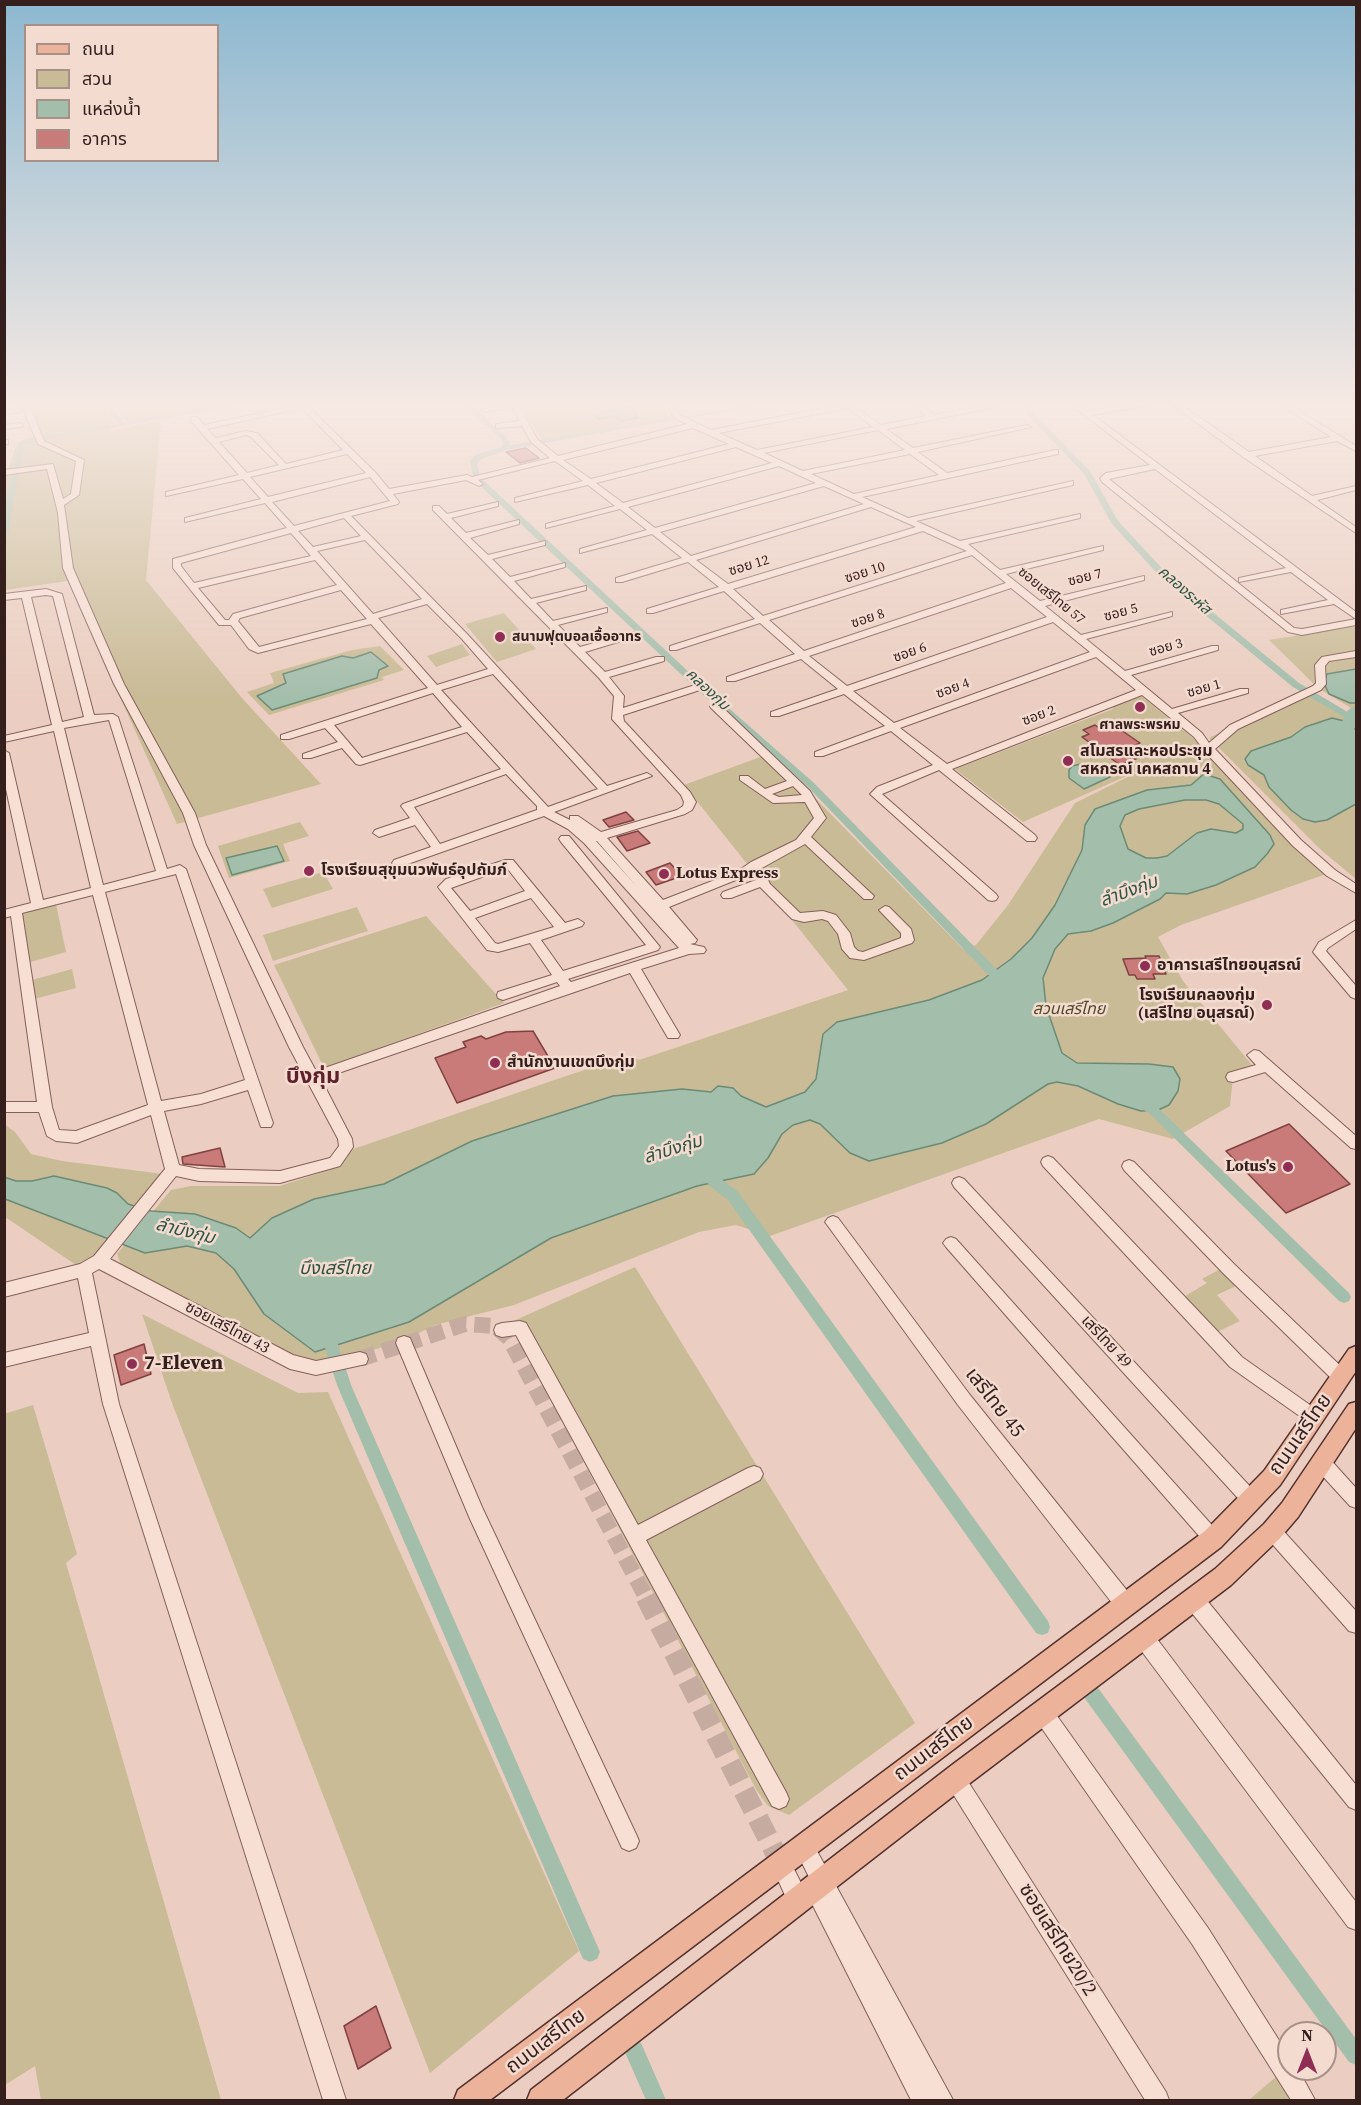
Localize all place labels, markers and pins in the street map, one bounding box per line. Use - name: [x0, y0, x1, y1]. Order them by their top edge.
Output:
- place label: สนามฟุตบอลเอื้ออาทร: [512, 629, 641, 645]
- marker: สนามฟุตบอลเอื้ออาทร: [493, 630, 507, 644]
- marker: ศาลพระพรหม: [1133, 700, 1147, 714]
- place label: ศาลพระพรหม: [1099, 717, 1181, 733]
- place label: สโมสรและหอประชุม สหกรณ์ เคหสถาน 4: [1080, 742, 1213, 780]
- marker: สโมสรและหอประชุม สหกรณ์ เคหสถาน 4: [1061, 754, 1075, 768]
- place label: โรงเรียนสุขุมนวพันธ์อุปถัมภ์: [321, 861, 507, 881]
- marker: โรงเรียนสุขุมนวพันธ์อุปถัมภ์: [302, 864, 316, 878]
- place label: Lotus Express: [676, 864, 778, 884]
- marker: Lotus Express: [657, 867, 671, 881]
- place label: อาคารเสรีไทยอนุสรณ์: [1157, 956, 1301, 976]
- marker: อาคารเสรีไทยอนุสรณ์: [1138, 959, 1152, 973]
- place label: โรงเรียนคลองกุ่ม (เสรีไทย อนุสรณ์): [1138, 986, 1255, 1024]
- marker: โรงเรียนคลองกุ่ม (เสรีไทย อนุสรณ์): [1260, 998, 1274, 1012]
- place label: สำนักงานเขตบึงกุ่ม: [507, 1053, 635, 1073]
- marker: สำนักงานเขตบึงกุ่ม: [488, 1056, 502, 1070]
- place label: Lotus's: [1225, 1157, 1276, 1177]
- marker: Lotus's: [1281, 1160, 1295, 1174]
- place label: 7-Eleven: [144, 1352, 223, 1376]
- marker: 7-Eleven: [125, 1357, 139, 1371]

